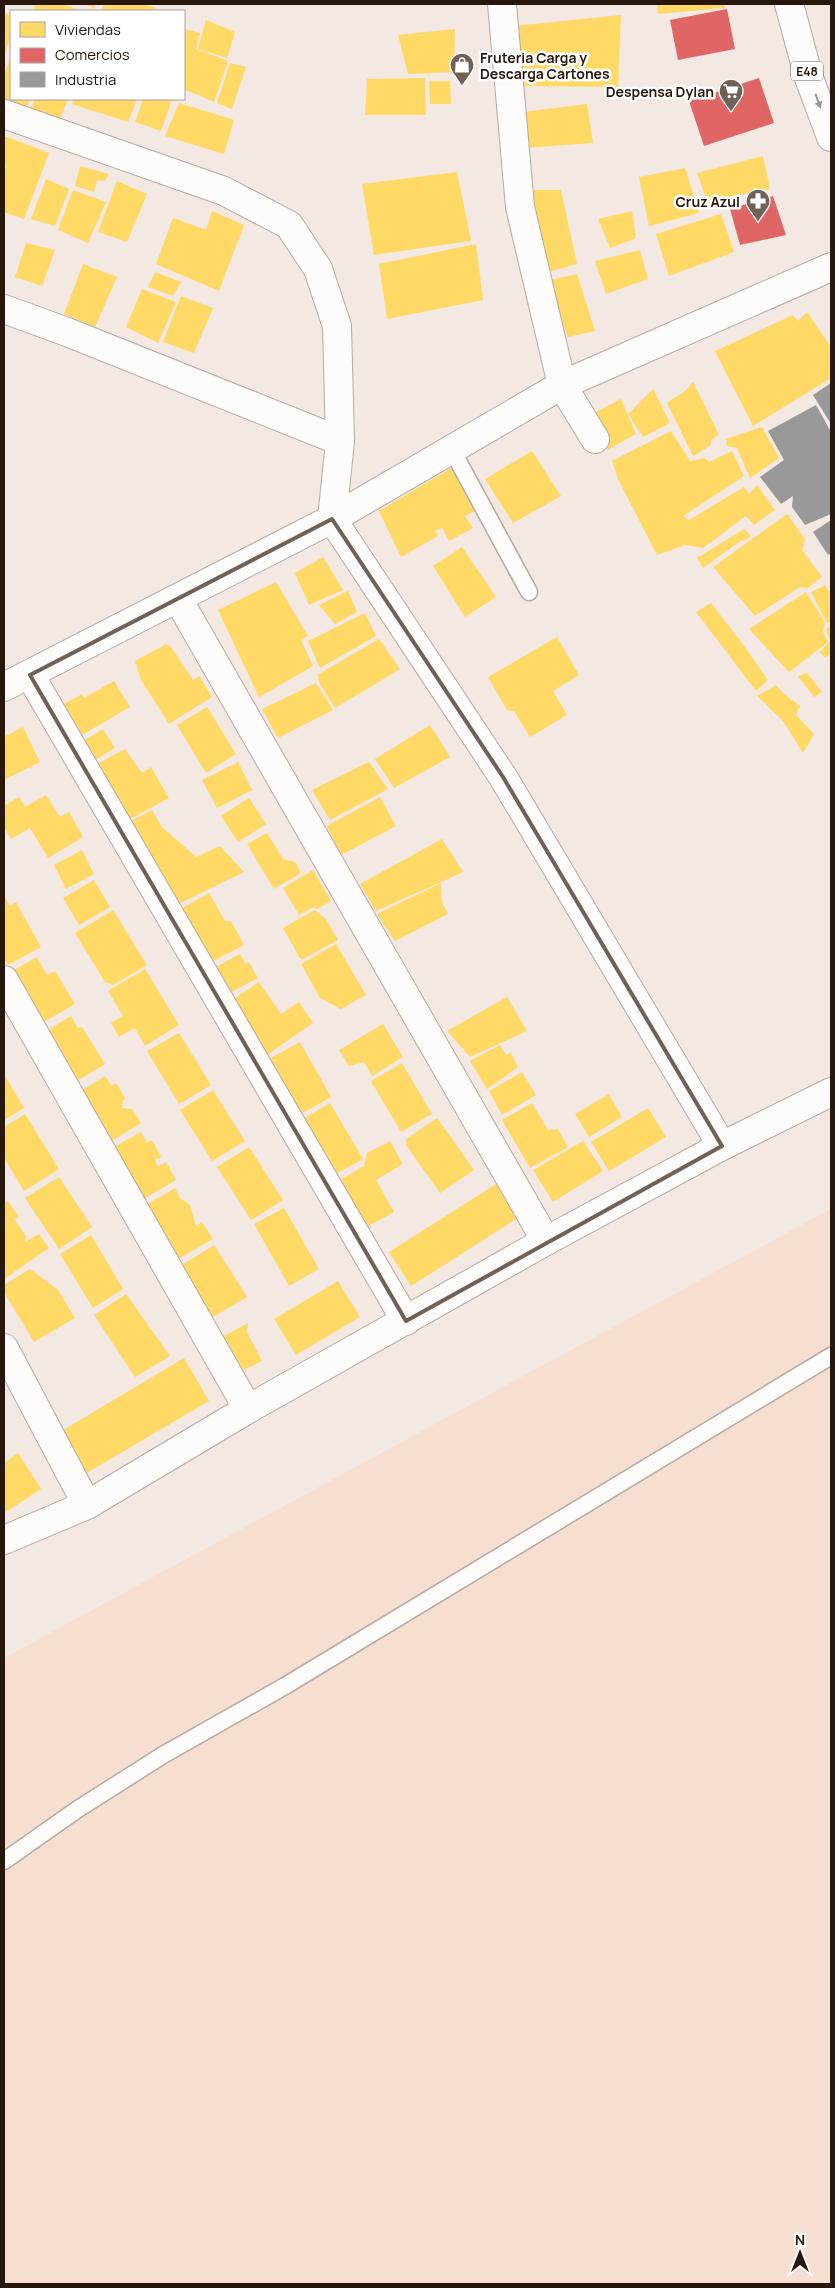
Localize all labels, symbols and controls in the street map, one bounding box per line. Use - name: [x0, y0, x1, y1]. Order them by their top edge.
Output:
- legend: [10, 10, 185, 100]
- text: Viviendas: [55, 19, 121, 40]
- text: Comercios: [55, 44, 130, 65]
- place label: Fruteria Carga y Descarga Cartones: [480, 48, 610, 83]
- shop icon: Fruteria Carga y Descarga Cartones: [449, 52, 475, 86]
- road number: E48: [791, 61, 823, 80]
- text: Industria: [55, 69, 116, 90]
- supermarket icon: Despensa Dylan: [718, 78, 744, 112]
- place label: Despensa Dylan: [606, 82, 714, 101]
- one-way arrow: [814, 94, 822, 109]
- pharmacy icon: Cruz Azul: [745, 188, 771, 222]
- place label: Cruz Azul: [676, 192, 740, 211]
- north arrow: [775, 2228, 825, 2278]
- text: N: [795, 2230, 805, 2249]

